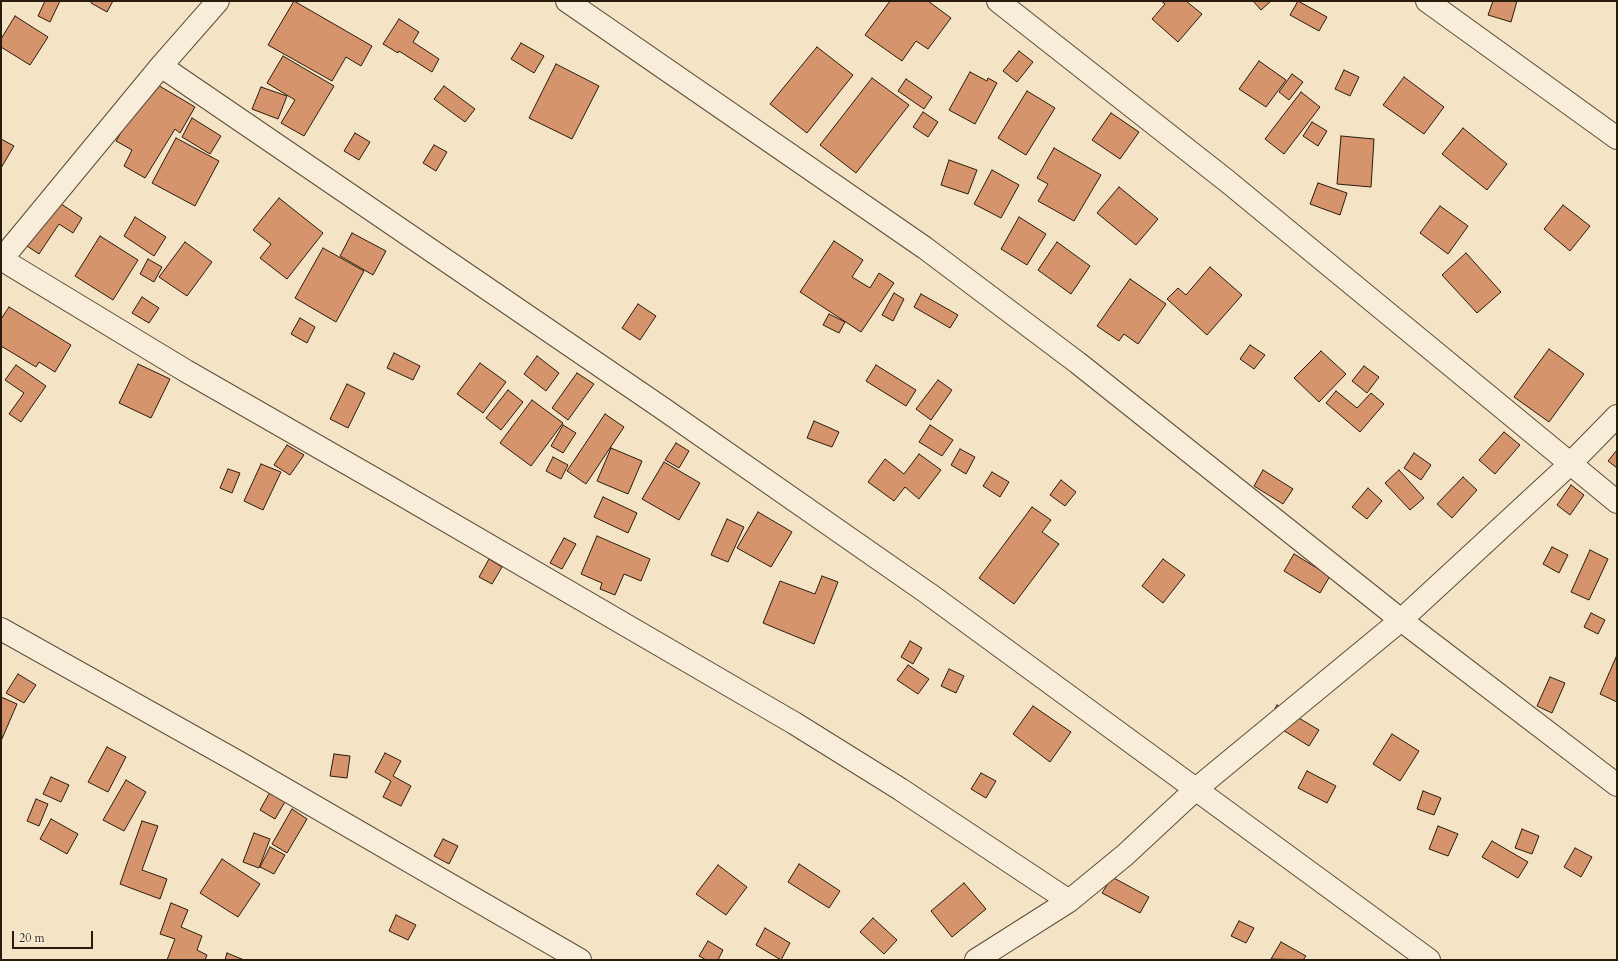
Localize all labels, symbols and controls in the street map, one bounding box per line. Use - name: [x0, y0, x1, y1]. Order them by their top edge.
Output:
- scale bar: [14, 923, 95, 949]
- text: 20 m: [19, 930, 45, 946]

